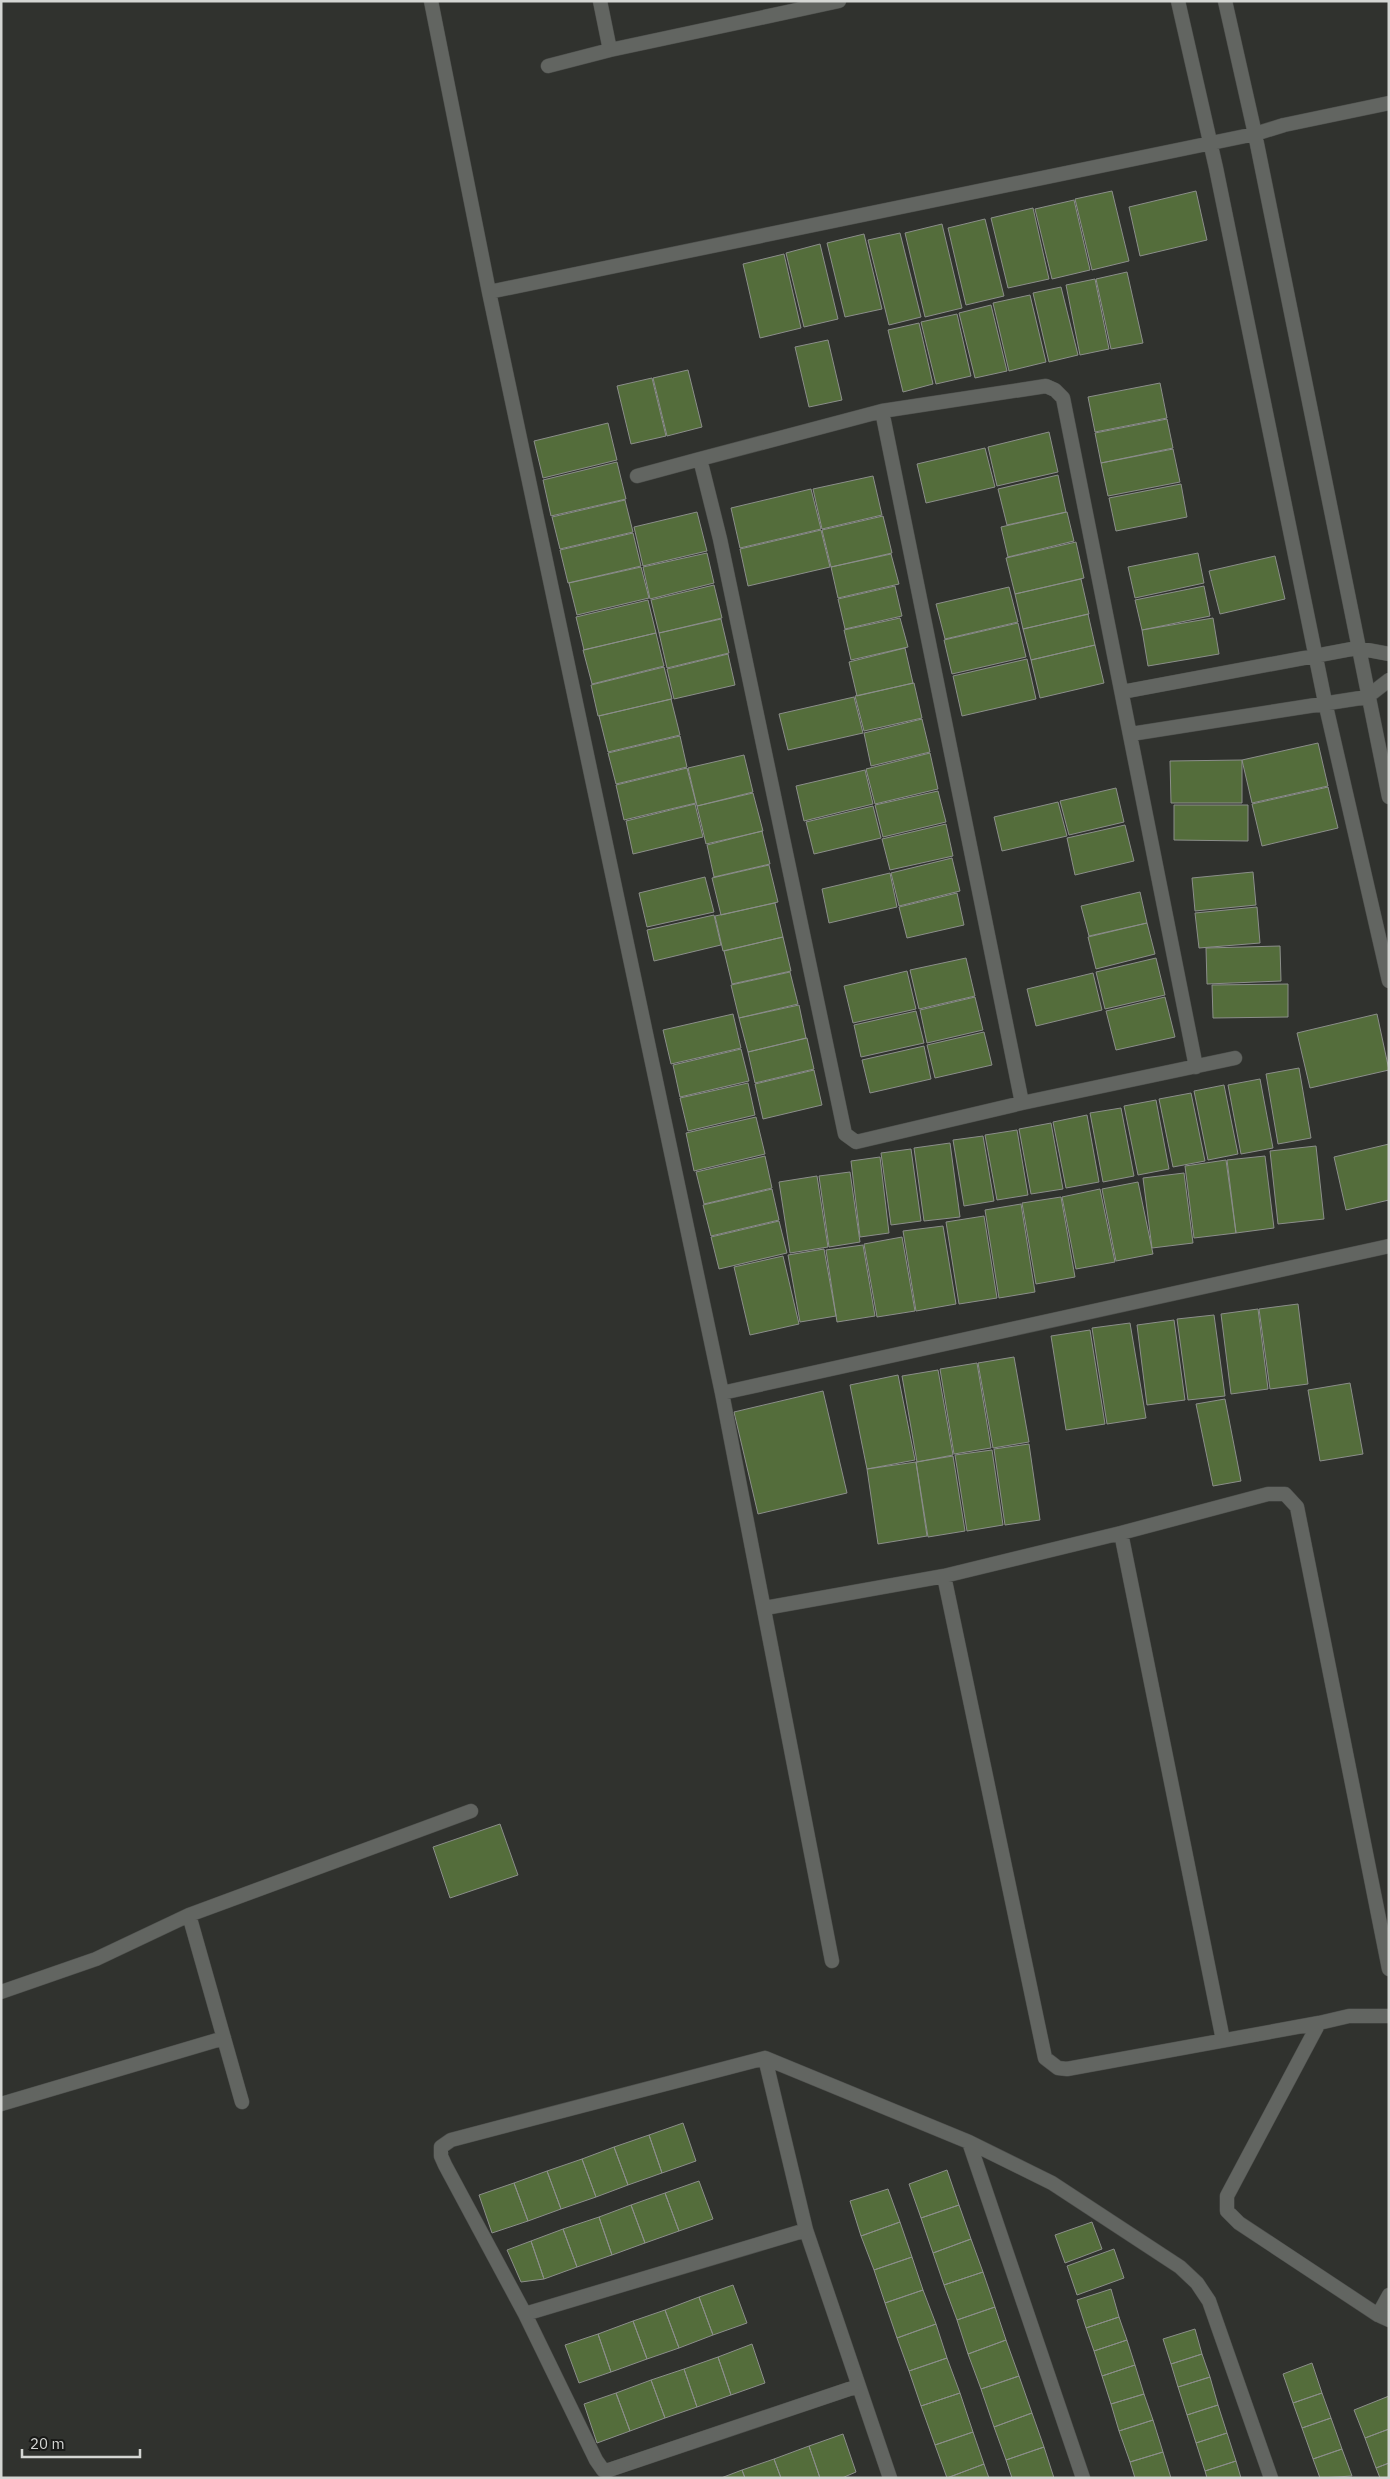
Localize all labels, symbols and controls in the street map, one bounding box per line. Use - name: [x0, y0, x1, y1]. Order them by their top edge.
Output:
- scale bar: [22, 2426, 140, 2458]
- text: 20 m: [30, 2434, 65, 2453]

